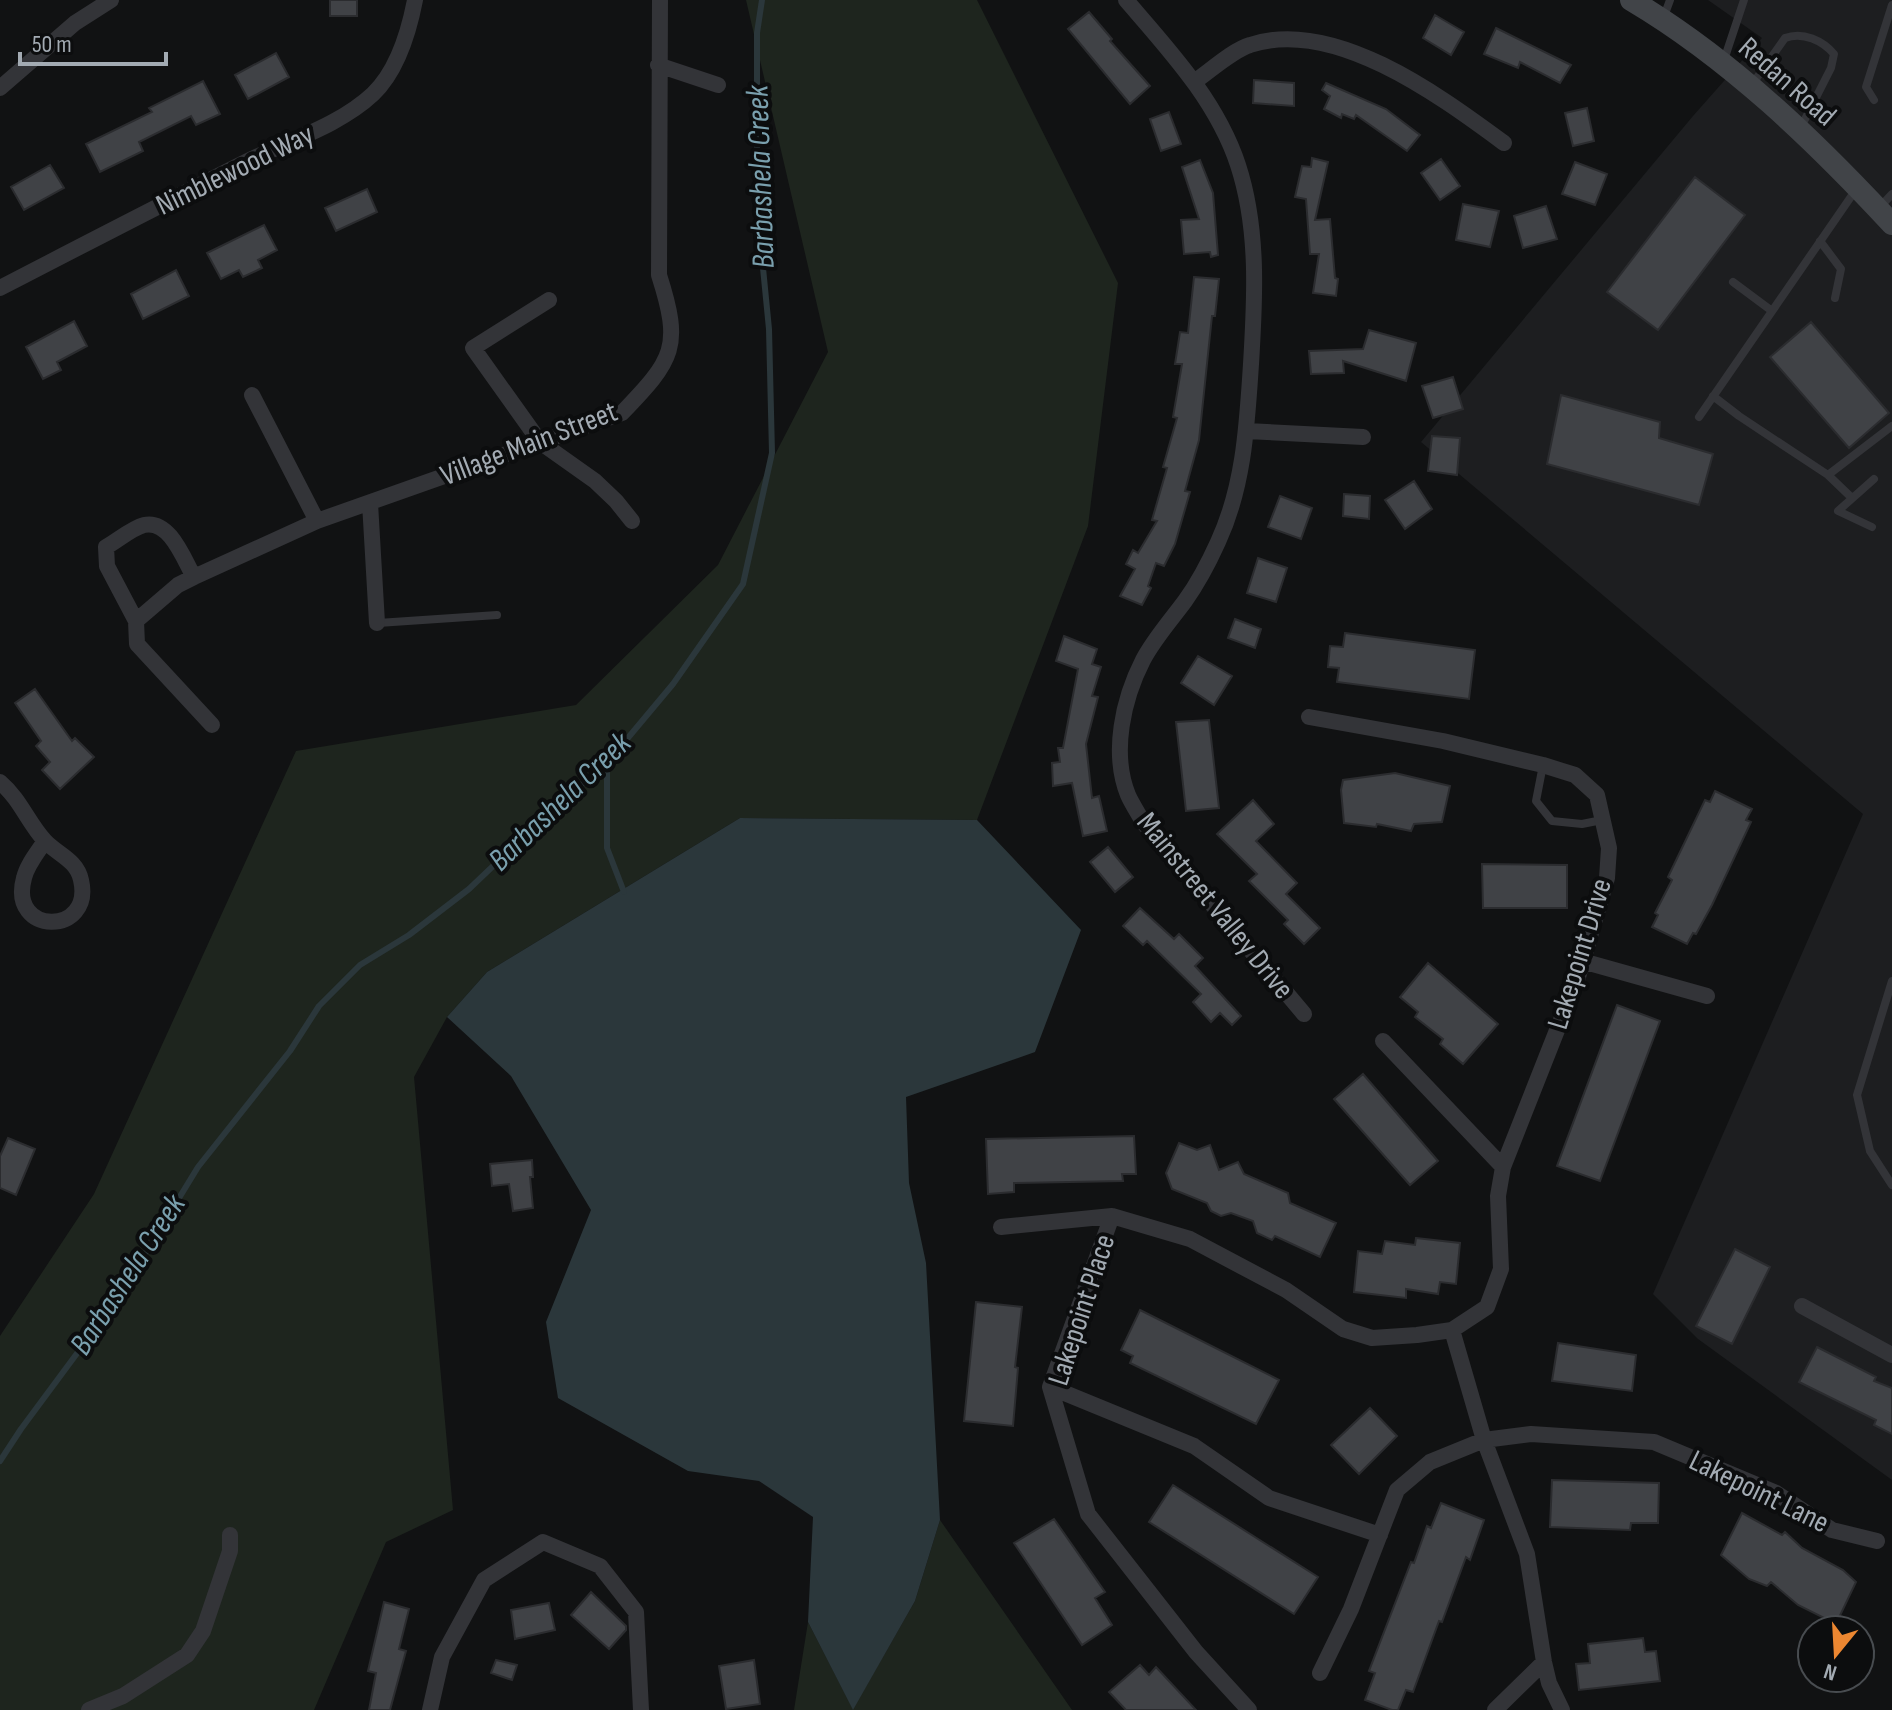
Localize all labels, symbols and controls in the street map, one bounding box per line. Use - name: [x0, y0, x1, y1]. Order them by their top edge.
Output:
- scale bar: [20, 16, 166, 66]
- text: 50 m: [32, 30, 72, 59]
- street label: Redan Road: [1731, 30, 1843, 134]
- water label: Barbashela Creek: [738, 84, 784, 269]
- street label: Nimblewood Way: [150, 116, 320, 224]
- street label: Village Main Street: [436, 394, 622, 494]
- water label: Barbashela Creek: [481, 724, 640, 880]
- street label: Mainstreet Valley Drive: [1129, 805, 1301, 1007]
- street label: Lakepoint Drive: [1540, 874, 1620, 1034]
- water label: Barbashela Creek: [62, 1187, 195, 1362]
- street label: Lakepoint Place: [1041, 1230, 1123, 1390]
- street label: Lakepoint Lane: [1683, 1443, 1835, 1541]
- north arrow: [1796, 1614, 1876, 1694]
- text: N: [1821, 1657, 1840, 1686]

